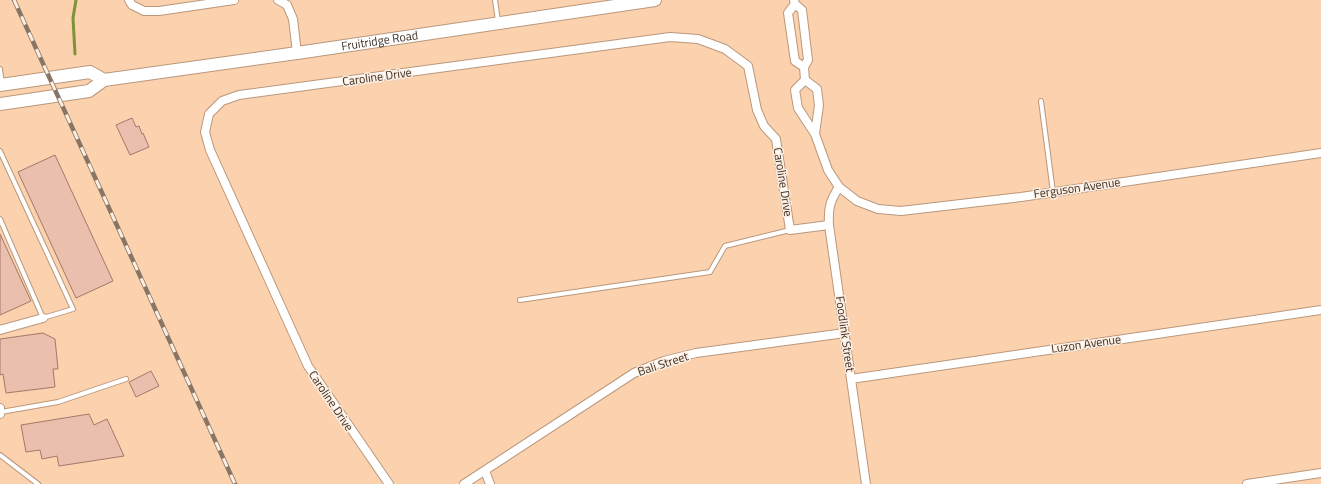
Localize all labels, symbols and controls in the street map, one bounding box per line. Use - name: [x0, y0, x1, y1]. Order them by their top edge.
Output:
- street label: Fruitridge Road: [340, 25, 419, 55]
- street label: Caroline Drive: [341, 62, 413, 91]
- street label: Caroline Drive: [769, 146, 798, 218]
- street label: Ferguson Avenue: [1032, 172, 1121, 203]
- street label: Foodlink Street: [831, 295, 860, 374]
- street label: Luzon Avenue: [1050, 329, 1122, 358]
- street label: Bali Street: [635, 346, 691, 381]
- street label: Caroline Drive: [304, 367, 359, 435]

